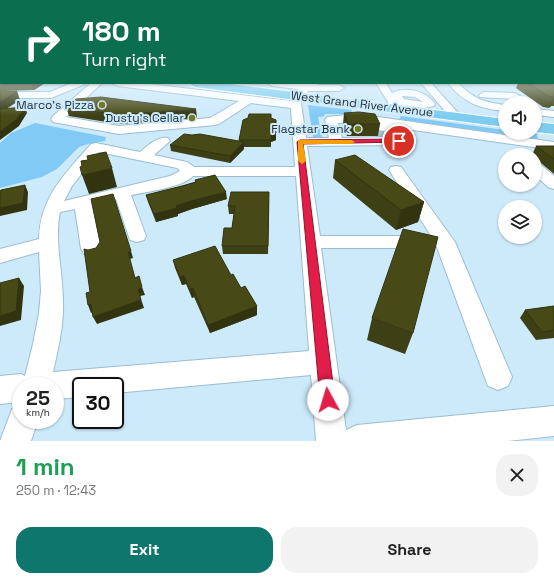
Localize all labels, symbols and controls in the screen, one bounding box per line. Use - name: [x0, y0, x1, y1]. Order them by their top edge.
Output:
- text: 180 m: [82, 13, 161, 49]
- icon: right: [16, 16, 68, 68]
- text: Turn right: [82, 48, 166, 71]
- street label: West Grand River Avenue: [290, 87, 434, 121]
- map controls: [498, 96, 542, 244]
- button: sound: [498, 96, 542, 140]
- place label: Marco's Pizza: [16, 97, 94, 113]
- marker: Marco's Pizza: [97, 100, 107, 110]
- place label: Dusty's Cellar: [105, 110, 184, 126]
- marker: Dusty's Cellar: [187, 113, 197, 123]
- place label: Flagstar Bank: [271, 121, 351, 137]
- marker: Flagstar Bank: [353, 124, 363, 134]
- pin: [382, 124, 416, 158]
- icon: arrive: [388, 130, 410, 152]
- button: search: [498, 148, 542, 192]
- button: layers: [498, 200, 542, 244]
- speed limit sign: 30: [72, 377, 124, 429]
- position arrow: [307, 379, 349, 421]
- text: 25: [26, 385, 50, 411]
- text: km/h: [26, 406, 50, 419]
- text: 1 min: [16, 451, 75, 482]
- button: close: [496, 454, 538, 496]
- text: 250 m · 12:43: [16, 482, 96, 499]
- button: Exit: [16, 527, 273, 573]
- button: Share: [281, 527, 538, 573]

